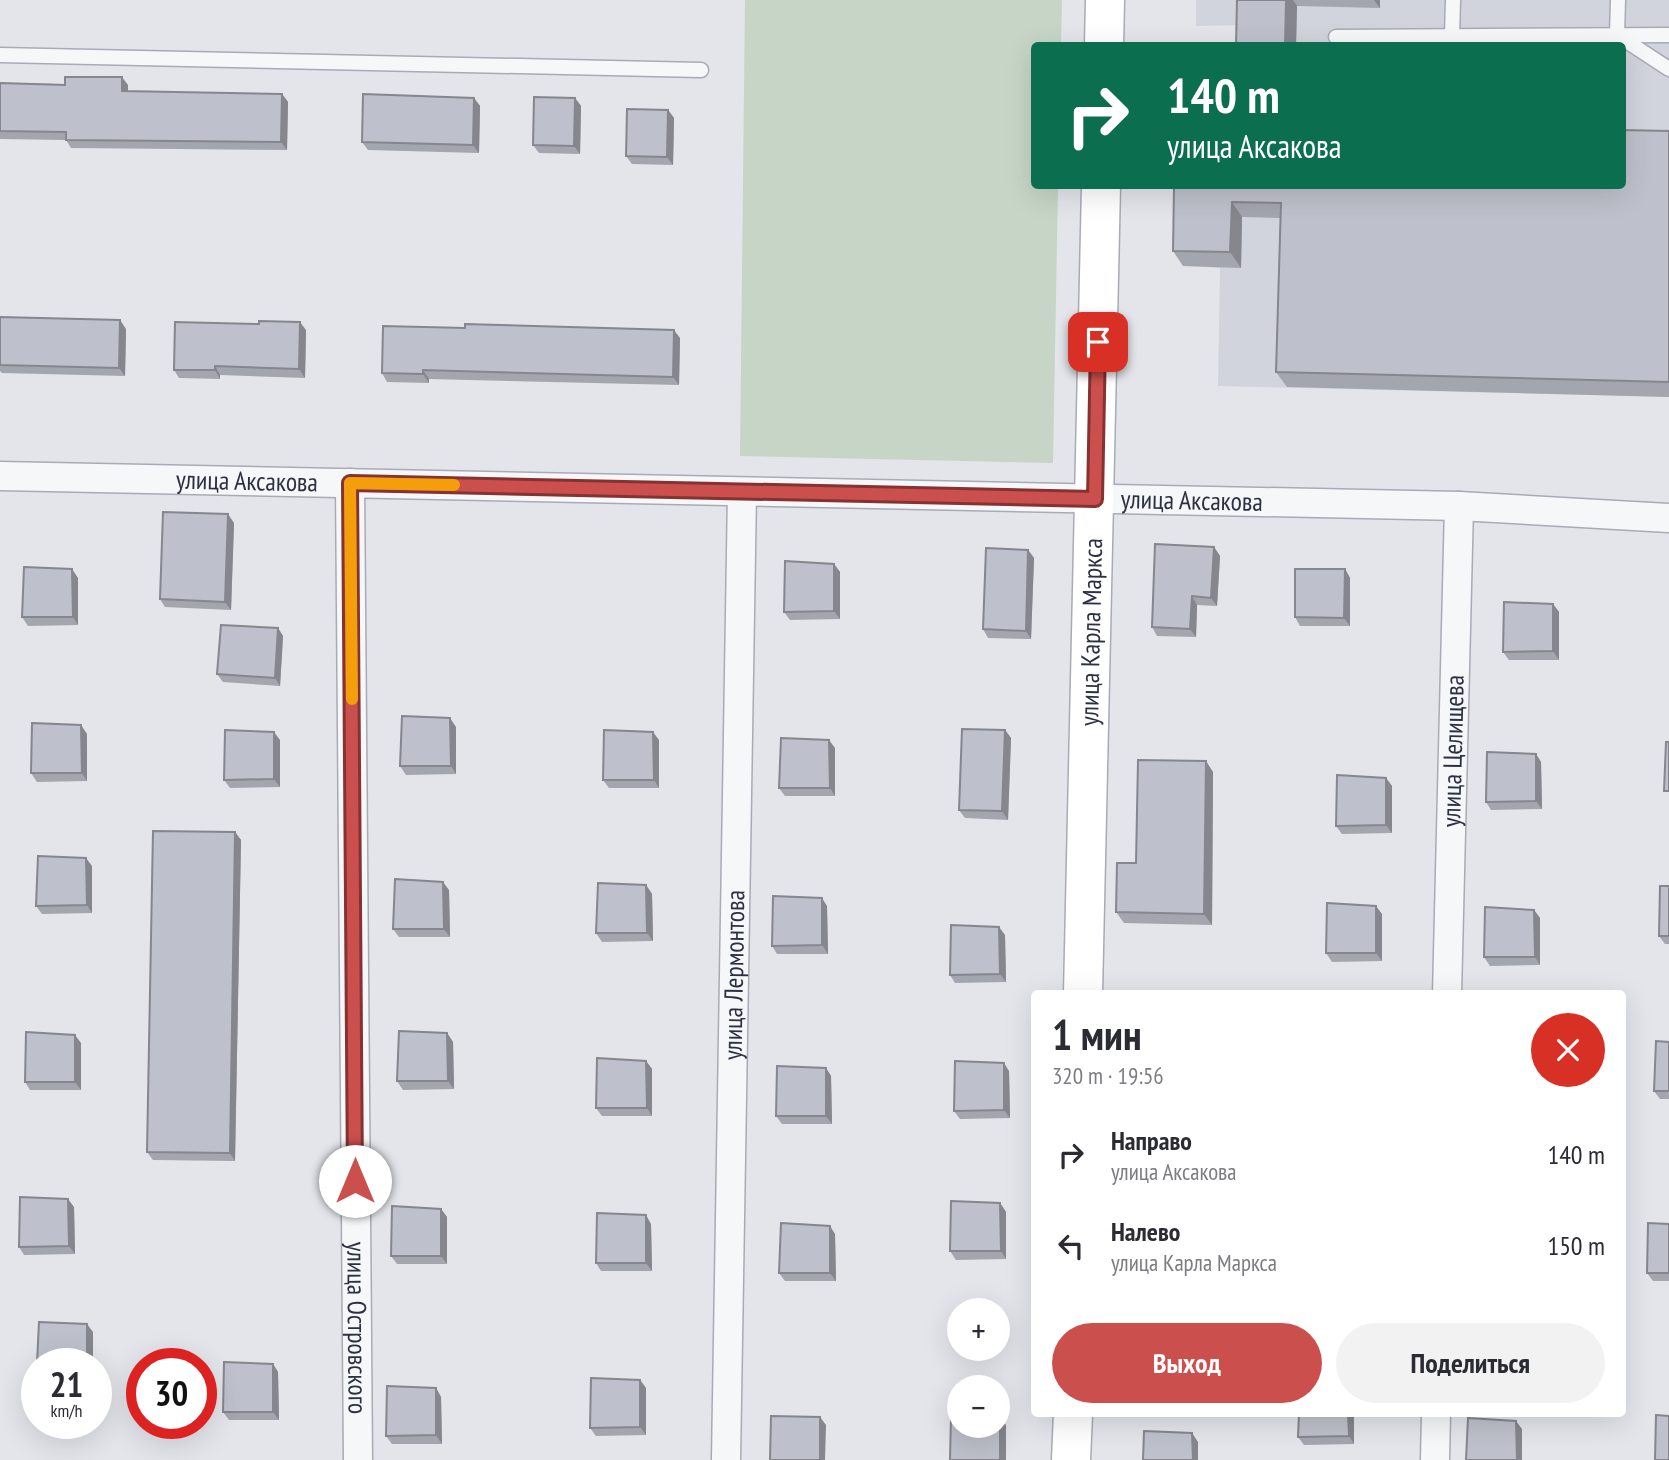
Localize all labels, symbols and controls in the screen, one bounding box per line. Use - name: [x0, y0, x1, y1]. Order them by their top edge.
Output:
- text: 140 m: [1167, 63, 1280, 127]
- icon: right: [1052, 70, 1143, 161]
- text: улица Аксакова: [1167, 125, 1342, 167]
- pin: [1068, 312, 1128, 372]
- icon: arrive: [1079, 323, 1117, 361]
- street label: улица Аксакова: [176, 463, 318, 499]
- street label: улица Аксакова: [1120, 482, 1263, 518]
- street label: улица Карла Маркса: [1072, 538, 1109, 726]
- street label: улица Целищева: [1434, 674, 1471, 828]
- street label: улица Лермонтова: [716, 890, 751, 1060]
- text: 1 мин: [1052, 1007, 1142, 1062]
- button: close: [1531, 1013, 1605, 1087]
- text: 320 m · 19:56: [1052, 1061, 1164, 1090]
- text: Направо: [1111, 1124, 1192, 1157]
- icon: right: [1052, 1136, 1090, 1174]
- text: 140 m: [1547, 1138, 1605, 1171]
- position arrow: [318, 1144, 392, 1218]
- text: улица Аксакова: [1111, 1157, 1237, 1186]
- text: Налево: [1111, 1215, 1180, 1248]
- icon: left: [1052, 1227, 1090, 1265]
- text: 150 m: [1547, 1229, 1605, 1262]
- street label: улица Островского: [340, 1242, 375, 1414]
- text: улица Карла Маркса: [1111, 1248, 1277, 1277]
- map controls: [947, 1298, 1010, 1438]
- button: +: [947, 1298, 1010, 1361]
- button: Выход: [1052, 1323, 1322, 1403]
- button: Поделиться: [1336, 1323, 1605, 1403]
- speed limit sign: 30: [126, 1348, 217, 1439]
- text: 21: [50, 1361, 83, 1407]
- button: −: [947, 1375, 1010, 1438]
- text: km/h: [51, 1399, 82, 1422]

